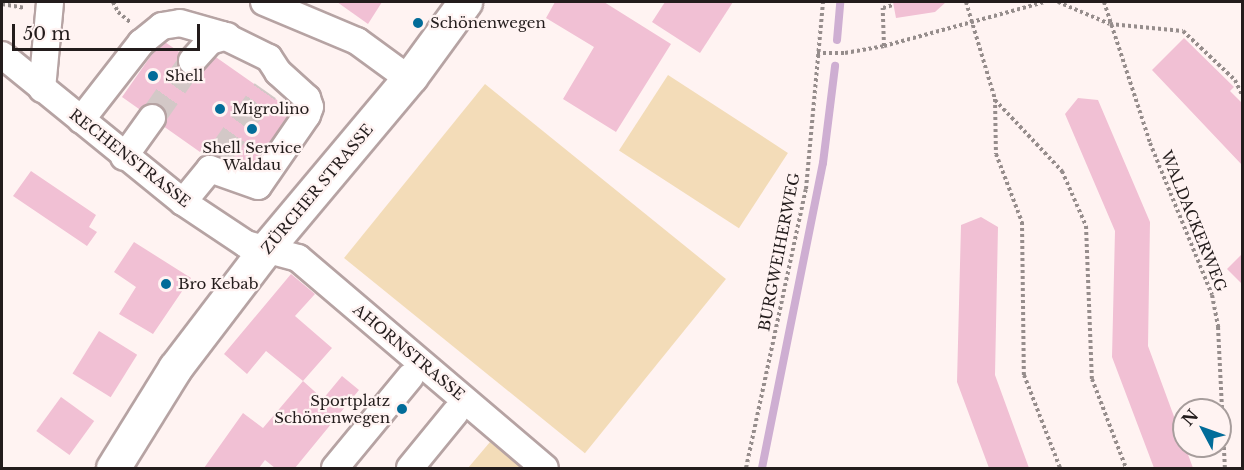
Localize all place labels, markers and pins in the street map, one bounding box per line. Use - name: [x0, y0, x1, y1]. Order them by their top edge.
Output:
- place label: Schönenwegen: [430, 14, 546, 32]
- marker: Schönenwegen: [411, 16, 425, 30]
- place label: Shell: [165, 67, 203, 85]
- marker: Shell: [146, 69, 160, 83]
- place label: Migrolino: [232, 100, 309, 118]
- marker: Migrolino: [213, 102, 227, 116]
- marker: Shell Service Waldau: [245, 122, 259, 136]
- place label: Shell Service Waldau: [203, 138, 301, 173]
- place label: Bro Kebab: [178, 275, 258, 293]
- marker: Bro Kebab: [159, 277, 173, 291]
- place label: Sportplatz Schönenwegen: [274, 391, 390, 426]
- marker: Sportplatz Schönenwegen: [395, 402, 409, 416]

